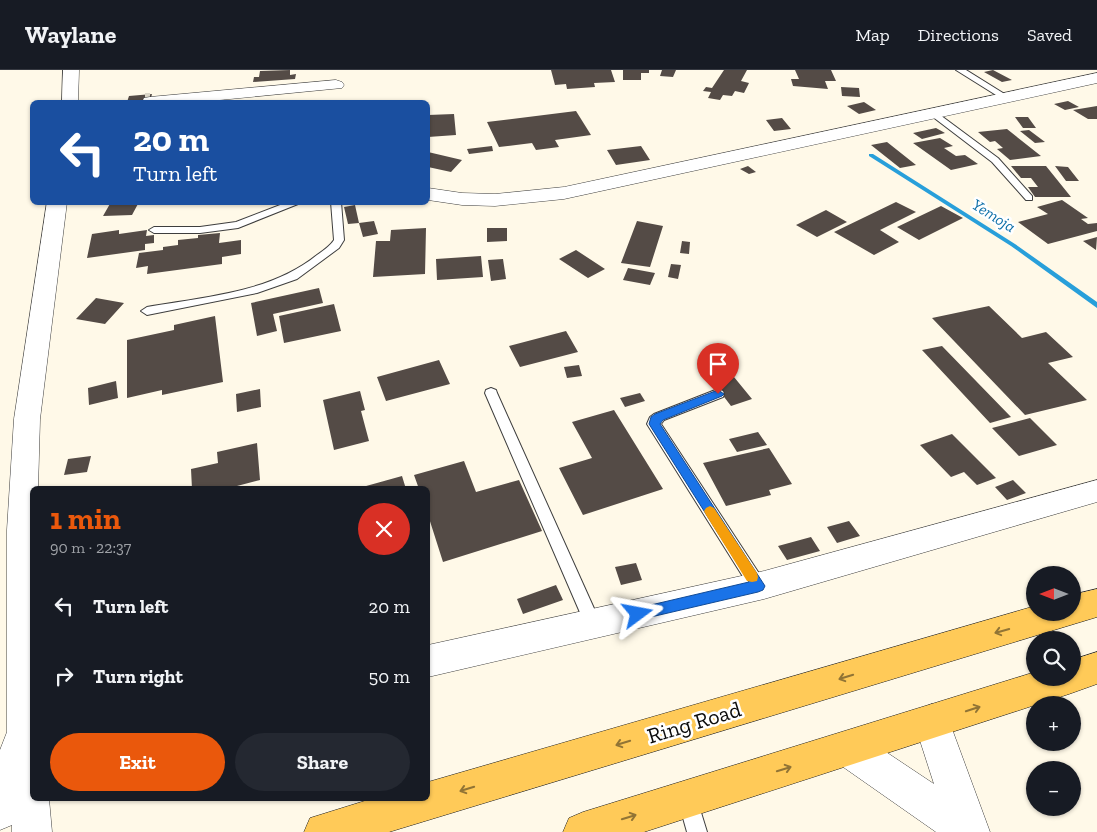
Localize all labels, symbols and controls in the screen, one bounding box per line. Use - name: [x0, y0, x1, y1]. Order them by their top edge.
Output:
- text: Waylane: [25, 20, 116, 49]
- text: Map: [855, 24, 890, 46]
- text: Directions: [918, 24, 999, 46]
- text: Saved: [1027, 24, 1072, 46]
- text: 20 m: [133, 118, 209, 160]
- icon: left: [50, 120, 115, 185]
- text: Turn left: [133, 160, 217, 187]
- water label: Yemoja: [969, 195, 1019, 236]
- pin: [697, 343, 739, 394]
- icon: arrive: [704, 350, 732, 378]
- text: 1 min: [50, 501, 121, 537]
- button: close: [358, 503, 410, 555]
- text: 90 m · 22:37: [50, 538, 131, 557]
- north arrow: [1026, 566, 1081, 621]
- map controls: [1026, 566, 1081, 816]
- position arrow: [611, 587, 663, 639]
- icon: left: [50, 592, 78, 620]
- text: Turn left: [93, 595, 168, 618]
- text: 20 m: [369, 595, 410, 618]
- one-way arrow: [994, 627, 1010, 637]
- button: search: [1026, 631, 1081, 686]
- icon: right: [50, 662, 78, 690]
- text: Turn right: [93, 665, 183, 688]
- text: 50 m: [369, 665, 410, 688]
- one-way arrow: [838, 672, 854, 682]
- street label: Ring Road: [644, 695, 744, 750]
- button: +: [1026, 696, 1081, 751]
- one-way arrow: [964, 704, 980, 713]
- button: Exit: [50, 733, 225, 791]
- button: Share: [235, 733, 410, 791]
- one-way arrow: [615, 739, 631, 749]
- button: −: [1026, 761, 1081, 816]
- one-way arrow: [776, 764, 792, 773]
- one-way arrow: [460, 785, 476, 795]
- one-way arrow: [621, 812, 637, 822]

